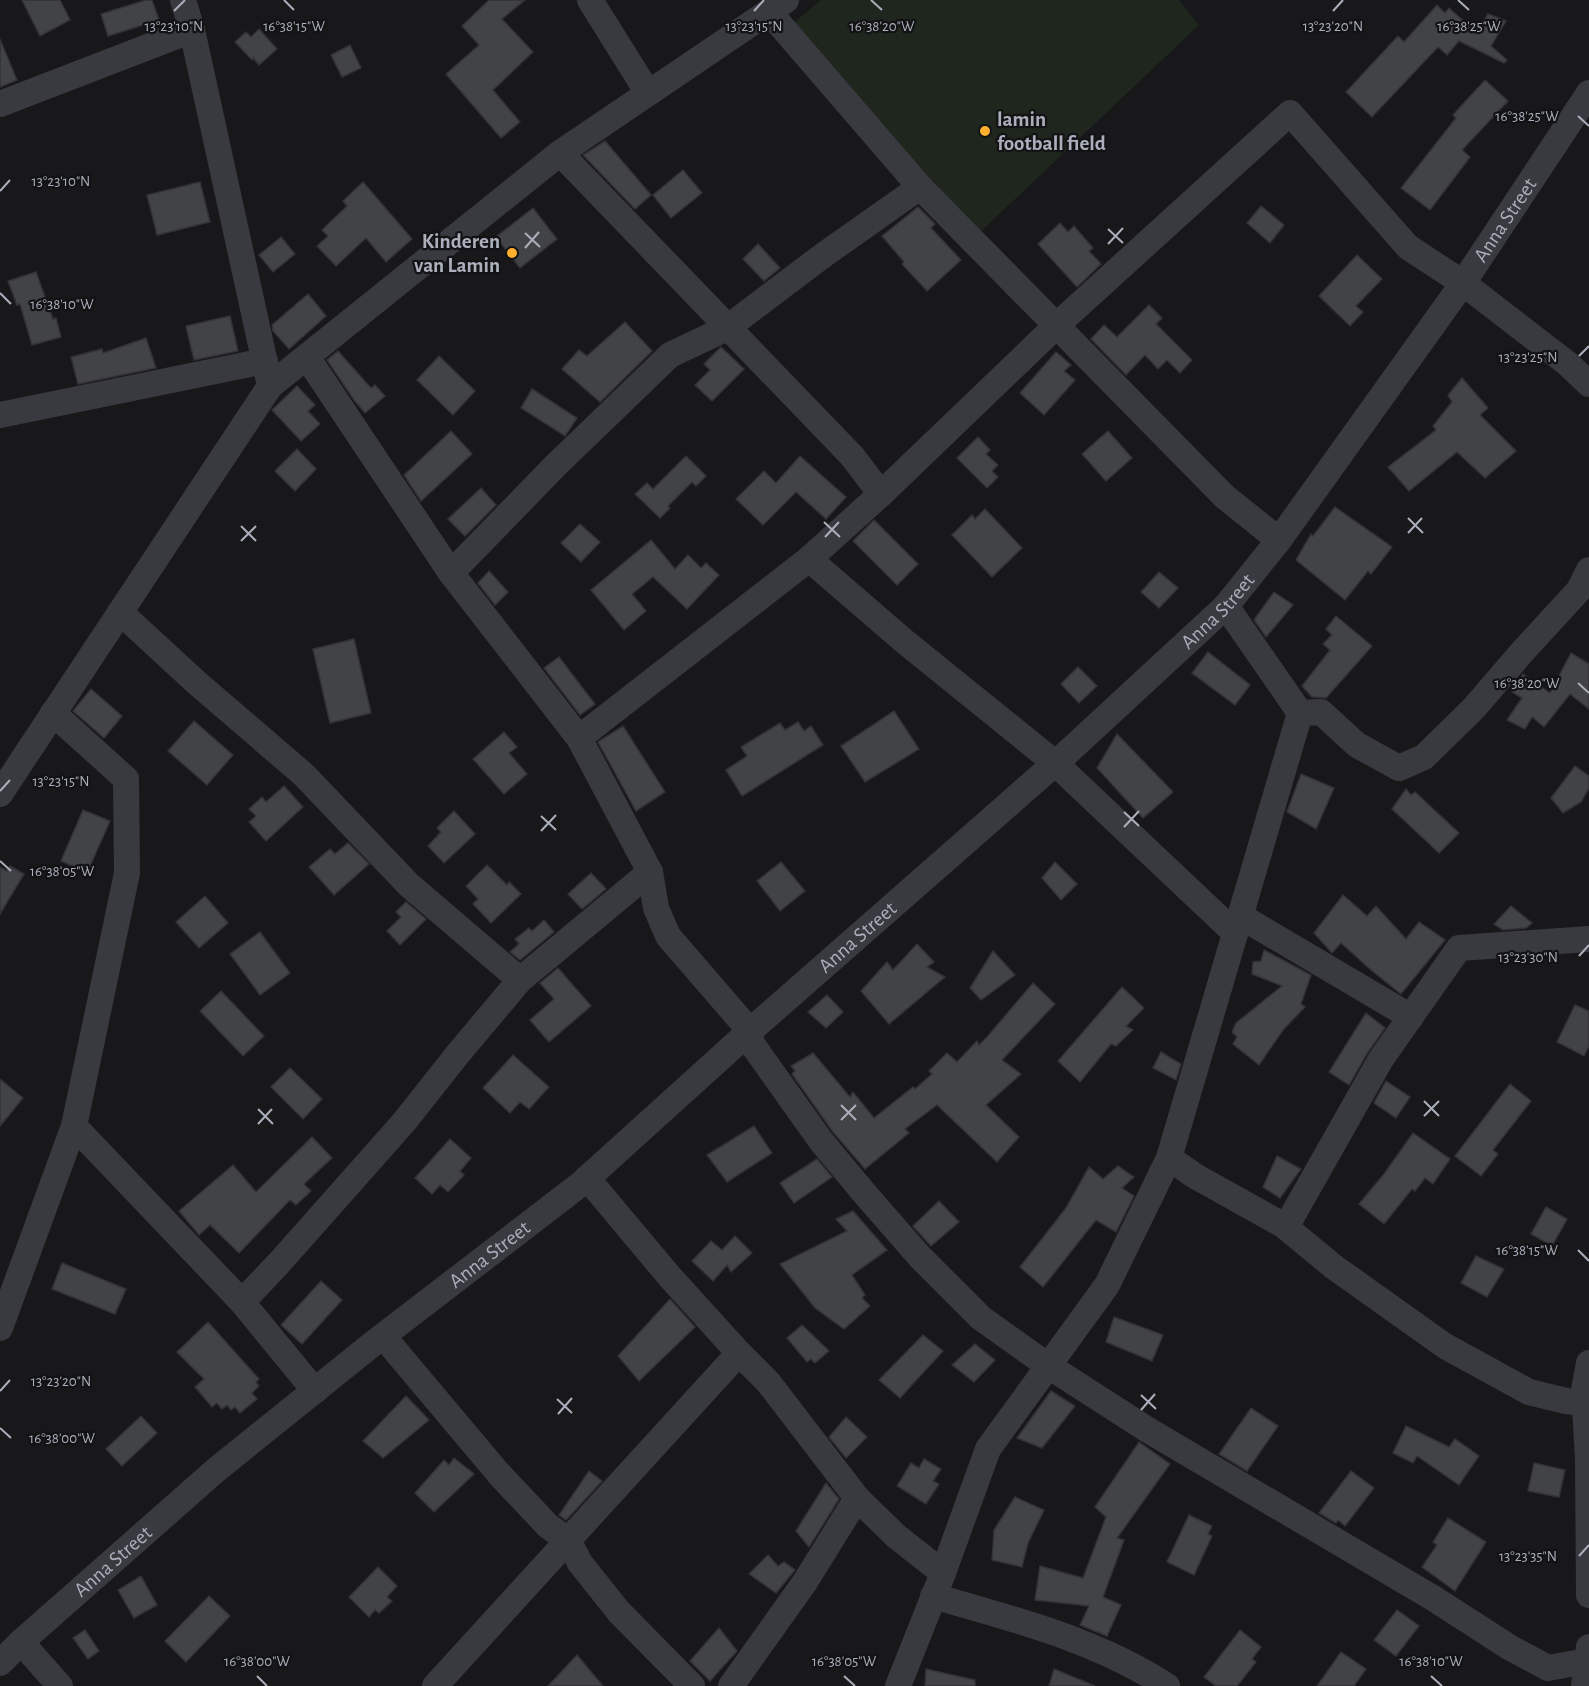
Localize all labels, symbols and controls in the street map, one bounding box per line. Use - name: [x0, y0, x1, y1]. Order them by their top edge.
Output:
- text: 13°23'10"N: [145, 19, 203, 34]
- text: 16°38'15"W: [263, 19, 325, 34]
- text: 13°23'15"N: [725, 19, 783, 34]
- text: 16°38'20"W: [850, 19, 915, 34]
- text: 13°23'20"N: [1303, 19, 1363, 34]
- text: 16°38'25"W: [1437, 19, 1501, 34]
- place label: lamin football field: [997, 109, 1106, 154]
- text: 16°38'25"W: [1495, 109, 1559, 124]
- marker: lamin football field: [978, 124, 992, 138]
- text: 13°23'10"N: [32, 174, 90, 189]
- street label: Anna Street: [1470, 174, 1541, 266]
- place label: Kinderen van Lamin: [414, 231, 500, 276]
- marker: Kinderen van Lamin: [505, 246, 519, 260]
- text: 16°38'10"W: [30, 297, 94, 312]
- text: 13°23'25"N: [1499, 350, 1557, 365]
- street label: Anna Street: [1177, 570, 1259, 653]
- text: 16°38'20"W: [1495, 676, 1560, 691]
- text: 13°23'15"N: [32, 774, 90, 789]
- text: 16°38'05"W: [30, 864, 95, 879]
- street label: Anna Street: [814, 898, 901, 977]
- text: 13°23'30"N: [1498, 950, 1558, 965]
- street label: Anna Street: [445, 1217, 534, 1292]
- text: 16°38'15"W: [1496, 1243, 1558, 1258]
- text: 13°23'20"N: [31, 1374, 91, 1389]
- text: 16°38'00"W: [29, 1431, 96, 1446]
- street label: Anna Street: [70, 1522, 156, 1601]
- text: 13°23'35"N: [1499, 1549, 1557, 1564]
- text: 16°38'00"W: [224, 1654, 291, 1669]
- text: 16°38'05"W: [812, 1654, 877, 1669]
- text: 16°38'10"W: [1399, 1654, 1463, 1669]

